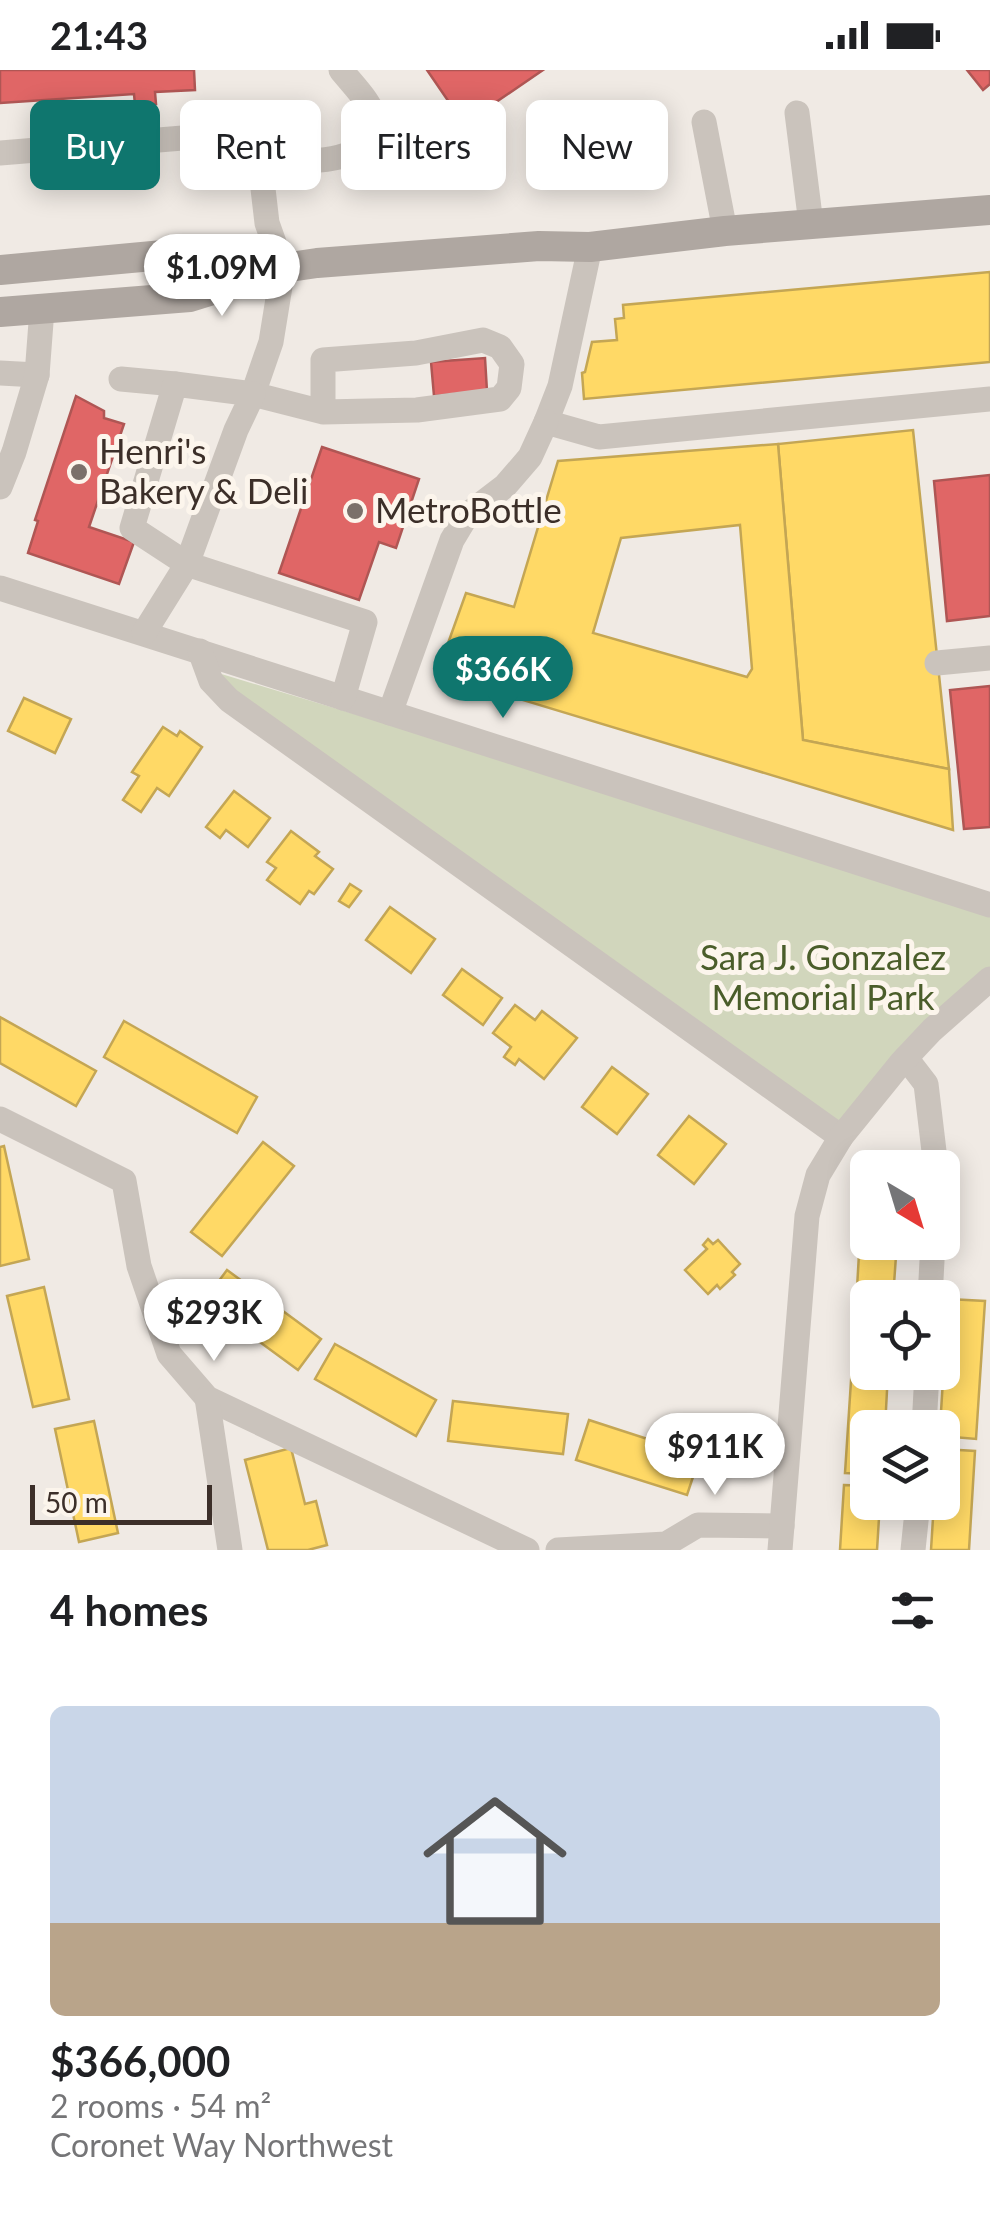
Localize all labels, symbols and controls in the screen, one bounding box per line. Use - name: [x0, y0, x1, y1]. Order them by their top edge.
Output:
- text: 21:43: [50, 12, 148, 58]
- chip: Buy: [30, 100, 160, 190]
- chip: Rent: [180, 100, 321, 190]
- chip: Filters: [341, 100, 506, 190]
- chip: New: [526, 100, 668, 190]
- pin: $1.09M: [141, 234, 303, 319]
- text: $1.09M: [166, 247, 278, 286]
- place label: Henri's Bakery & Deli: [99, 429, 308, 511]
- marker: Henri's Bakery & Deli: [68, 461, 90, 483]
- place label: MetroBottle: [375, 488, 562, 530]
- marker: MetroBottle: [344, 500, 366, 522]
- pin: $366K: [433, 636, 573, 721]
- text: $366K: [455, 649, 551, 688]
- park label: Sara J. Gonzalez Memorial Park: [700, 935, 946, 1017]
- north arrow: [850, 1150, 960, 1260]
- map controls: [850, 1150, 960, 1520]
- pin: $293K: [144, 1279, 284, 1364]
- button: locate: [850, 1280, 960, 1390]
- text: $293K: [166, 1292, 262, 1331]
- button: layers: [850, 1410, 960, 1520]
- pin: $911K: [645, 1413, 785, 1498]
- text: $911K: [667, 1426, 763, 1465]
- scale bar: [30, 1480, 212, 1524]
- text: 50 m: [45, 1485, 108, 1519]
- icon: filters: [885, 1583, 940, 1638]
- text: 4 homes: [50, 1585, 208, 1635]
- icon: home: [405, 1771, 585, 1951]
- text: $366,000: [50, 2036, 230, 2086]
- text: 2 rooms · 54 m²: [50, 2086, 271, 2125]
- text: Coronet Way Northwest: [50, 2125, 393, 2164]

